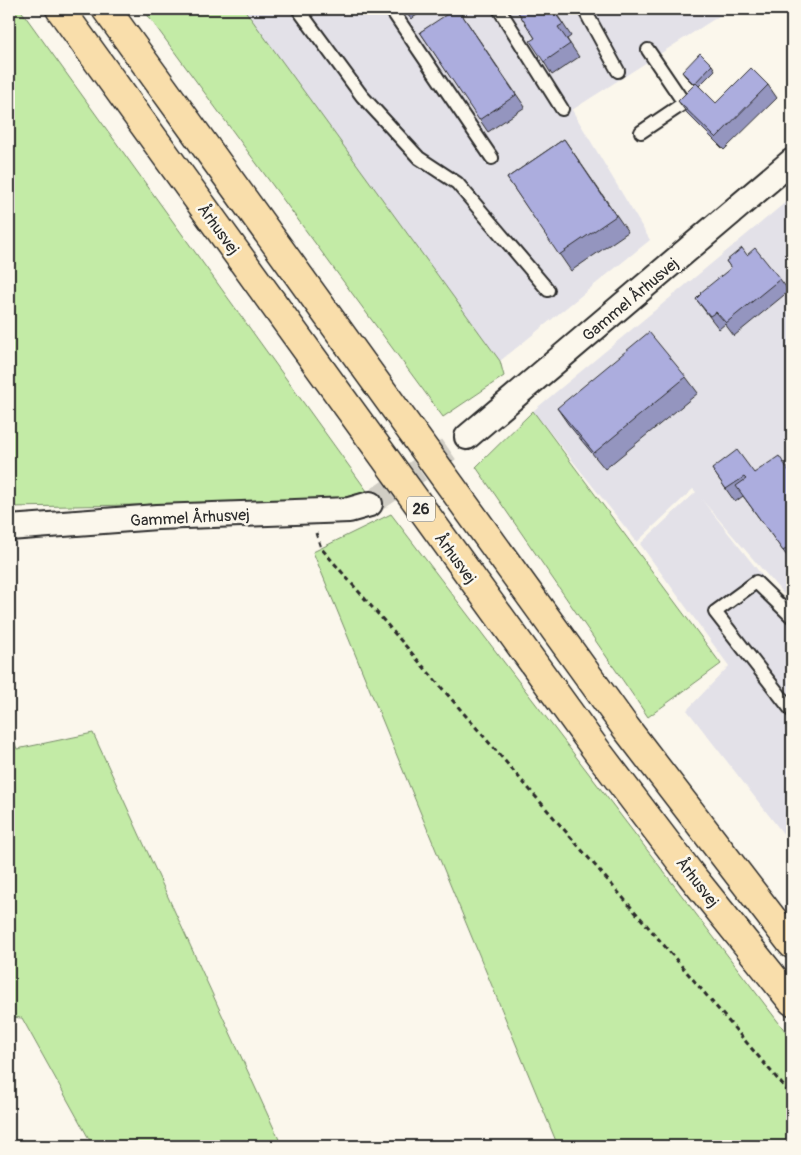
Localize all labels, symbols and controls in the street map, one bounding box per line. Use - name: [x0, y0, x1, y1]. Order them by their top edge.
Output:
- street label: Århusvej: [193, 200, 244, 259]
- street label: Gammel Århusvej: [578, 253, 683, 346]
- road number: 26: [407, 496, 435, 522]
- street label: Gammel Århusvej: [130, 504, 250, 531]
- street label: Århusvej: [430, 529, 481, 588]
- street label: Århusvej: [671, 853, 724, 912]

